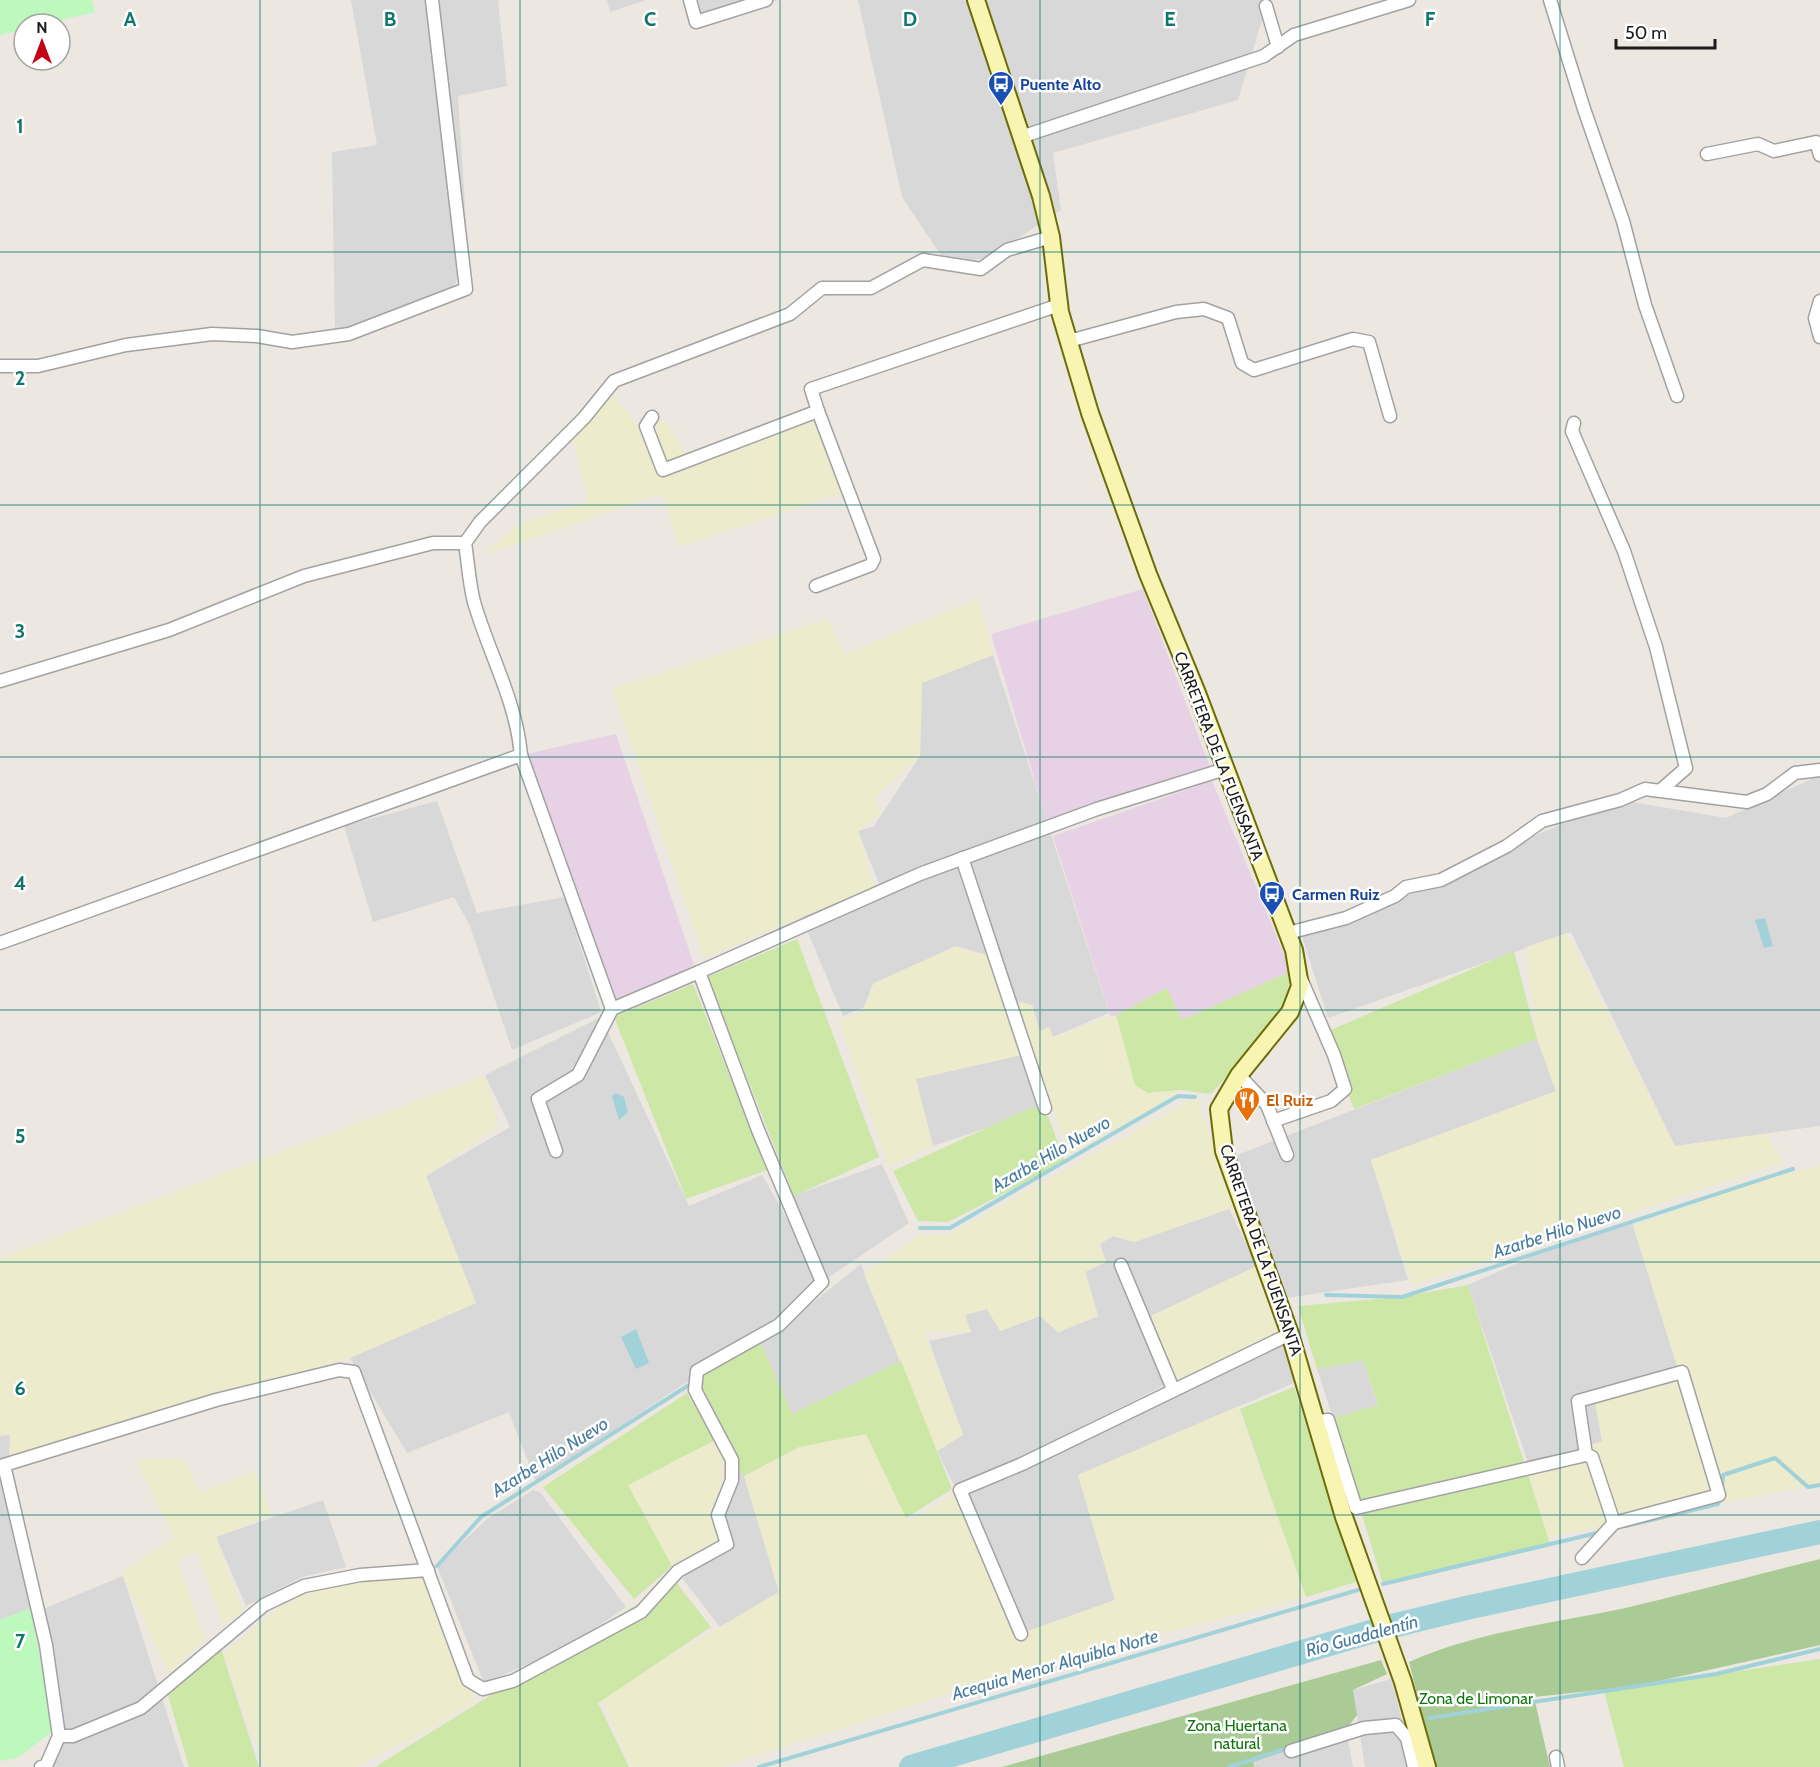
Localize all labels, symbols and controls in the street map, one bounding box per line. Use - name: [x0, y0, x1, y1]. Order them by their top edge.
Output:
- text: A: [124, 7, 137, 31]
- text: B: [384, 7, 396, 31]
- text: C: [644, 7, 656, 31]
- text: D: [903, 7, 917, 31]
- text: E: [1164, 7, 1176, 31]
- text: F: [1425, 7, 1436, 31]
- north arrow: [12, 12, 72, 72]
- scale bar: [1616, 12, 1715, 50]
- text: N: [36, 18, 48, 37]
- text: 50 m: [1625, 22, 1667, 44]
- bus stop icon: Puente Alto: [986, 69, 1016, 107]
- place label: Puente Alto: [1020, 75, 1101, 94]
- text: 1: [16, 114, 24, 138]
- text: 2: [15, 366, 25, 390]
- text: 3: [15, 619, 25, 643]
- street label: CARRETERA DE LA FUENSANTA: [1170, 649, 1268, 863]
- text: 4: [14, 871, 26, 895]
- bus stop icon: Carmen Ruiz: [1257, 879, 1287, 917]
- place label: Carmen Ruiz: [1292, 885, 1380, 904]
- restaurant icon: El Ruiz: [1232, 1085, 1262, 1123]
- place label: El Ruiz: [1266, 1091, 1313, 1110]
- water label: Azarbe Hilo Nuevo: [987, 1111, 1114, 1197]
- text: 5: [15, 1124, 25, 1148]
- street label: CARRETERA DE LA FUENSANTA: [1216, 1142, 1306, 1358]
- water label: Azarbe Hilo Nuevo: [1489, 1201, 1624, 1263]
- text: 6: [14, 1376, 26, 1400]
- water label: Azarbe Hilo Nuevo: [487, 1412, 612, 1502]
- water label: Río Guadalentín: [1303, 1610, 1421, 1662]
- water label: Acequia Menor Alquibla Norte: [948, 1625, 1161, 1705]
- text: 7: [15, 1629, 26, 1653]
- park label: Zona de Limonar: [1419, 1689, 1534, 1708]
- park label: Zona Huertana natural: [1187, 1716, 1287, 1753]

